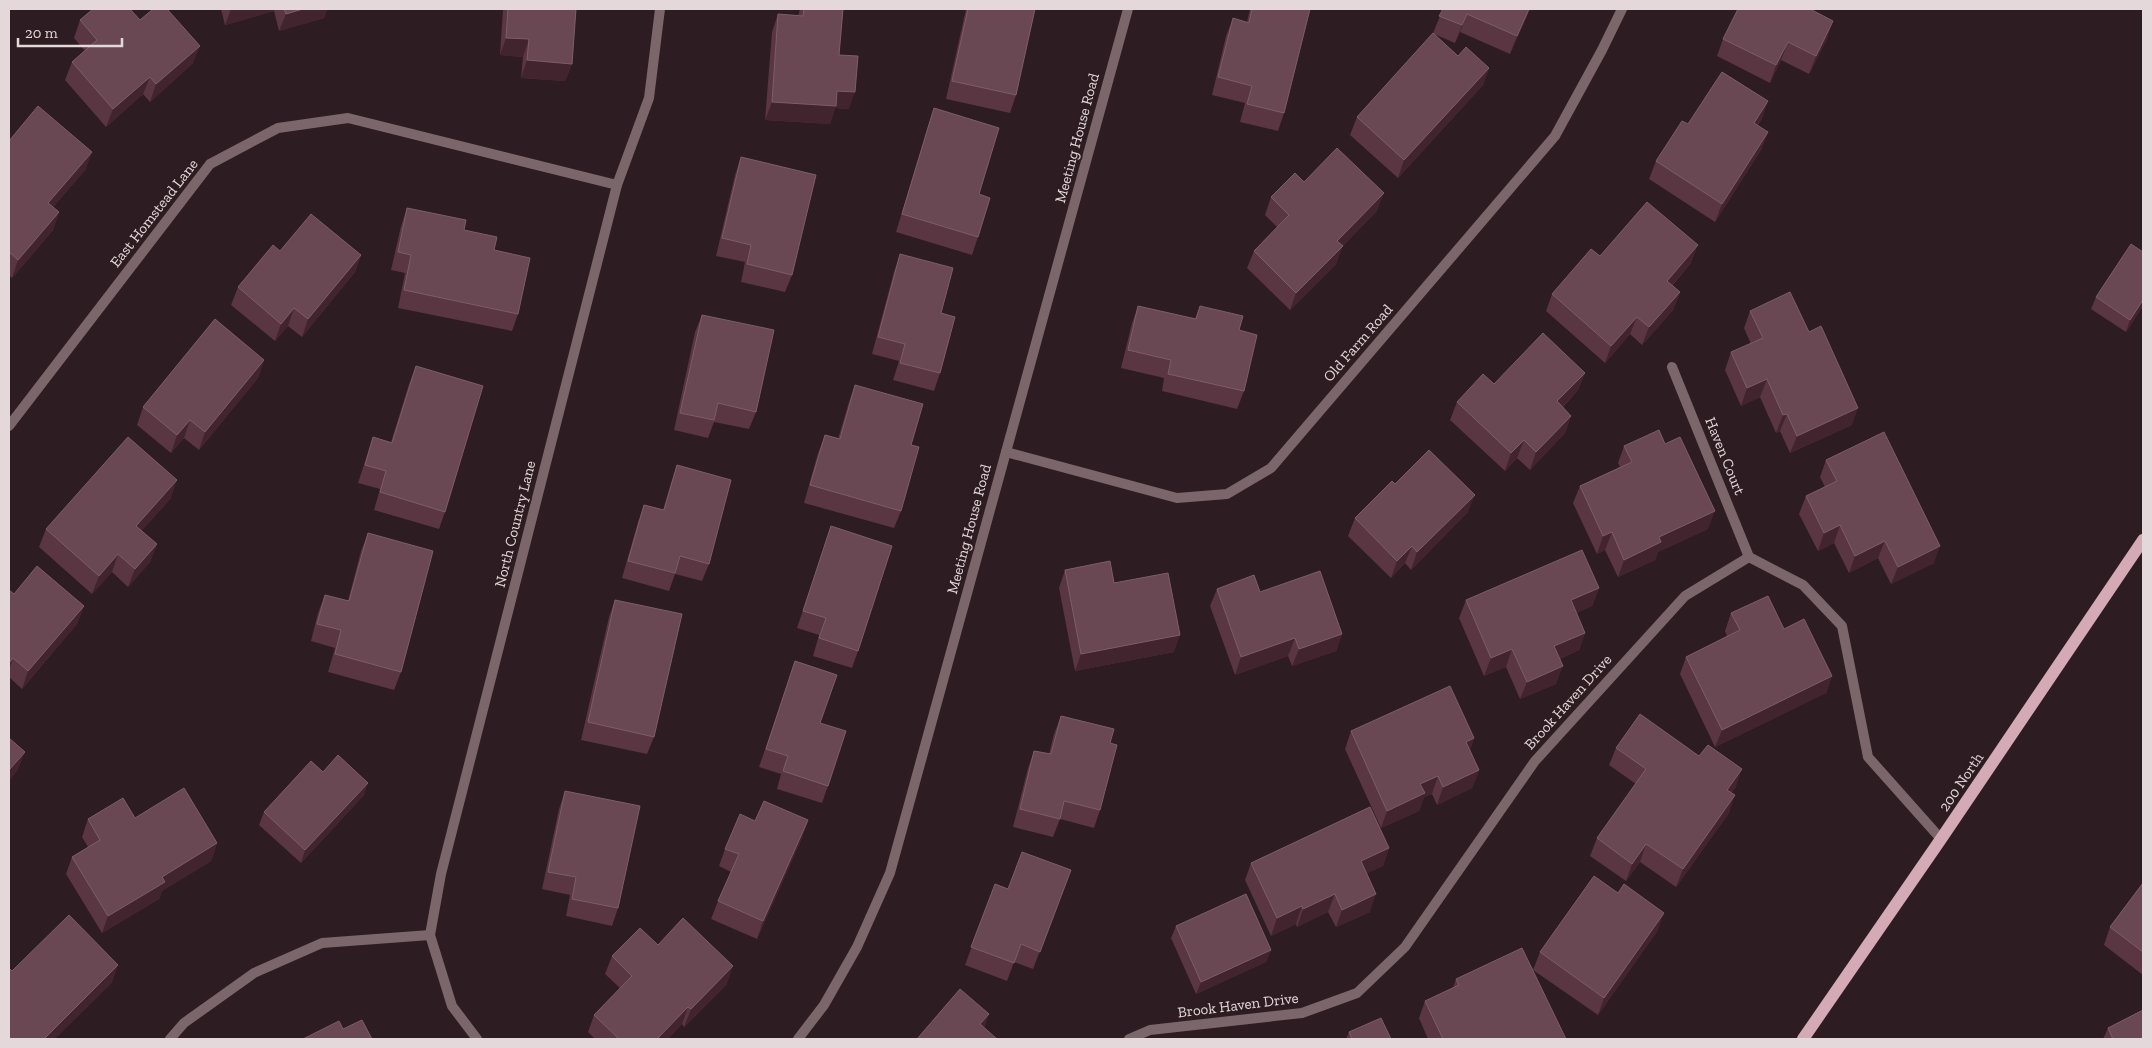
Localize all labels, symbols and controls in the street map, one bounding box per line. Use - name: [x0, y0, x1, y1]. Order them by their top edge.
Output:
- scale bar: [18, 15, 121, 47]
- text: 20 m: [25, 24, 58, 42]
- street label: Meeting House Road: [1051, 71, 1103, 205]
- street label: East Homstead Lane: [106, 155, 202, 271]
- street label: Old Farm Road: [1319, 300, 1397, 385]
- street label: Haven Court: [1701, 415, 1749, 498]
- street label: North Country Lane: [491, 459, 539, 589]
- street label: Meeting House Road: [943, 462, 995, 596]
- street label: Brook Haven Drive: [1521, 651, 1615, 753]
- street label: 200 North: [1935, 749, 1988, 815]
- street label: Brook Haven Drive: [1176, 989, 1300, 1021]

